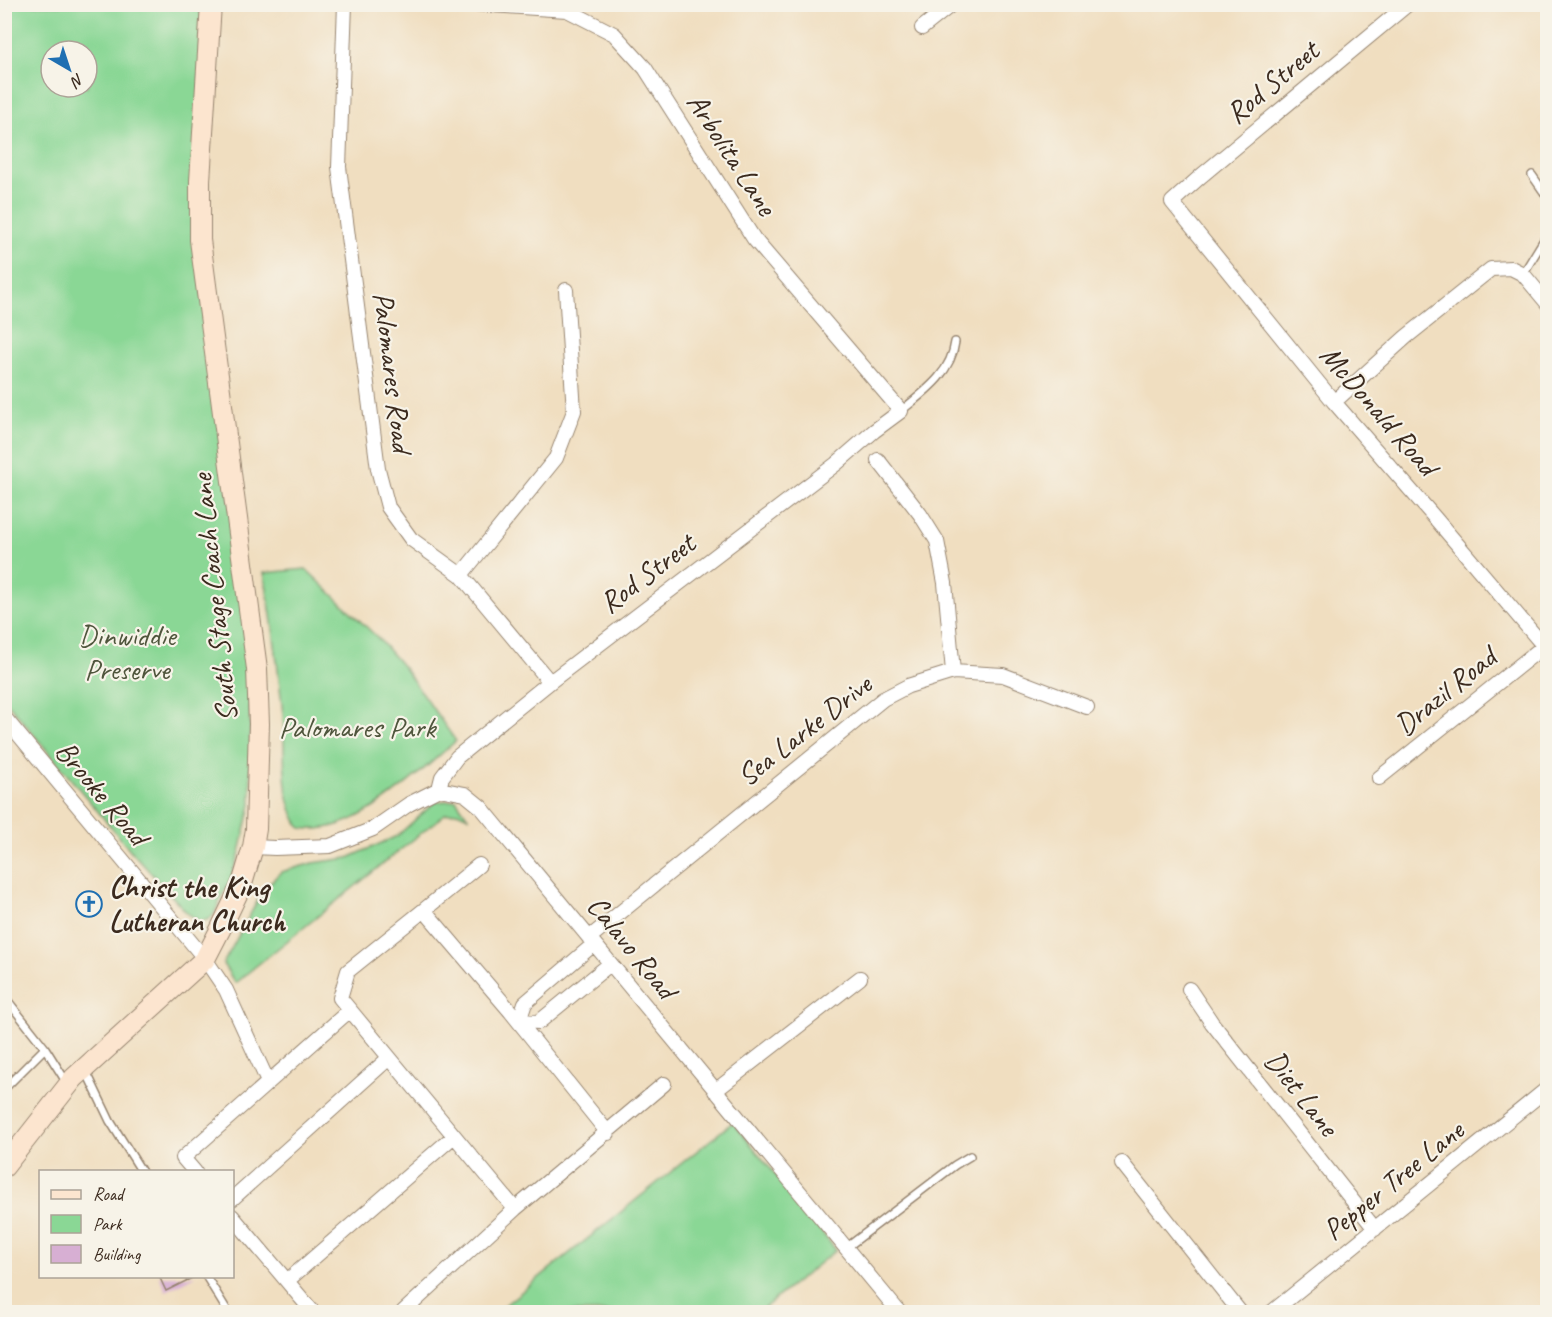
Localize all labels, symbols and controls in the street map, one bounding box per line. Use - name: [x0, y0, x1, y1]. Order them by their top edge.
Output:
- street label: Rod Street: [1218, 30, 1329, 132]
- north arrow: [39, 39, 99, 99]
- text: N: [65, 69, 88, 93]
- street label: Arbolita Lane: [678, 86, 787, 224]
- street label: Palomares Road: [364, 290, 422, 458]
- street label: McDonald Road: [1312, 337, 1449, 486]
- street label: South Stage Coach Lane: [182, 470, 246, 724]
- street label: Rod Street: [592, 523, 705, 621]
- park label: Dinwiddie Preserve: [79, 616, 178, 688]
- street label: Drazil Road: [1386, 636, 1507, 744]
- street label: Sea Larke Drive: [729, 664, 881, 794]
- park label: Palomares Park: [279, 708, 437, 746]
- street label: Brooke Road: [47, 733, 160, 857]
- place label: Christ the King Lutheran Church: [109, 868, 286, 940]
- street label: Calavo Road: [579, 887, 688, 1010]
- church icon: Christ the King Lutheran Church: [74, 889, 104, 919]
- street label: Diet Lane: [1257, 1042, 1349, 1145]
- street label: Pepper Tree Lane: [1315, 1110, 1473, 1248]
- legend: [39, 1170, 234, 1278]
- text: Road: [93, 1183, 126, 1205]
- text: Park: [93, 1213, 123, 1235]
- text: Building: [93, 1243, 142, 1265]

